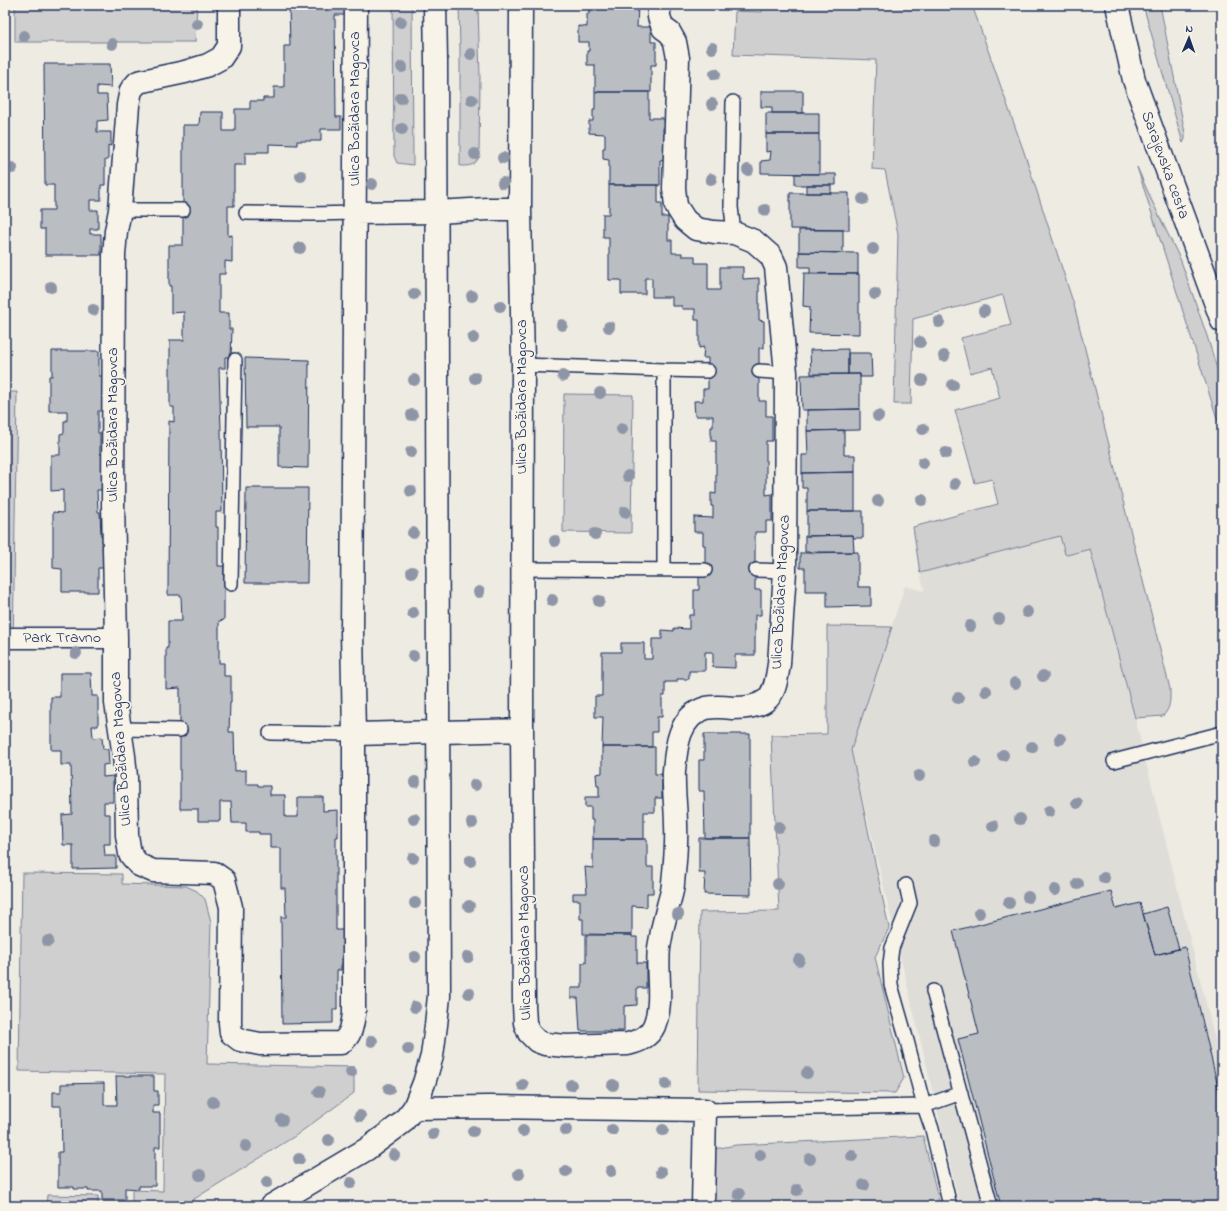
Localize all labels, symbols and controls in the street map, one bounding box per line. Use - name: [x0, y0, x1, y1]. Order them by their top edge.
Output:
- north arrow: [1169, 18, 1209, 58]
- text: N: [1185, 21, 1193, 37]
- street label: Ulica Božidara Magovca: [343, 31, 367, 187]
- street label: Sarajevska cesta: [1134, 108, 1196, 222]
- street label: Ulica Božidara Magovca: [510, 319, 534, 475]
- street label: Ulica Božidara Magovca: [101, 347, 125, 503]
- street label: Ulica Božidara Magovca: [765, 514, 797, 670]
- street label: Park Travno: [23, 626, 101, 650]
- street label: Ulica Božidara Magovca: [104, 671, 138, 827]
- street label: Ulica Božidara Magovca: [512, 865, 538, 1021]

